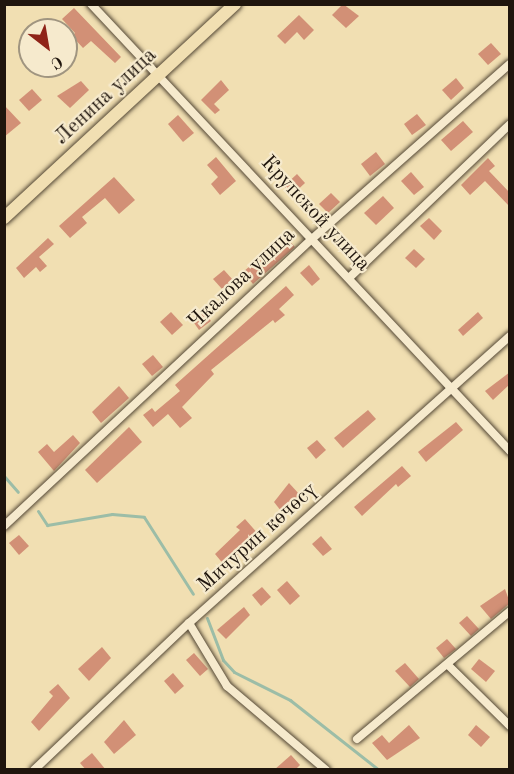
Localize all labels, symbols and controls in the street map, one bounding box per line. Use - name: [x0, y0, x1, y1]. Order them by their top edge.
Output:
- north arrow: [18, 18, 78, 78]
- street label: Ленина улица: [50, 43, 162, 151]
- text: С: [48, 52, 65, 71]
- street label: Крупской улица: [255, 151, 375, 277]
- street label: Чкалова улица: [183, 223, 301, 335]
- street label: Мичурин көчөсү: [193, 478, 323, 598]

